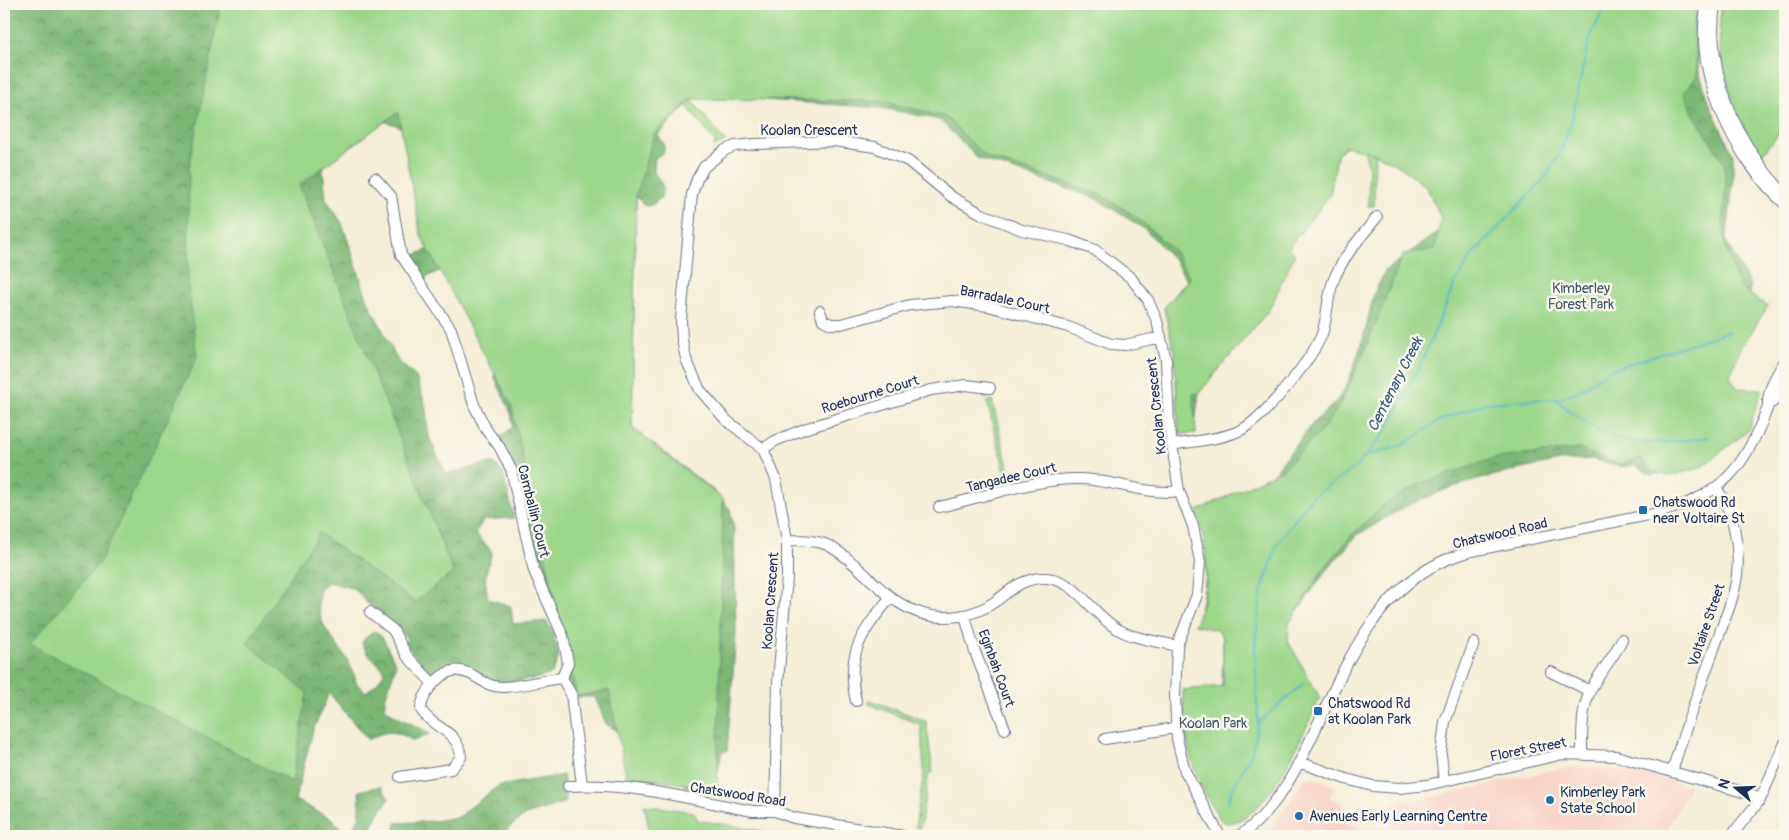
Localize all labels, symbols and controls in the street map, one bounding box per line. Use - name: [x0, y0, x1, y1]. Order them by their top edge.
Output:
- street label: Koolan Crescent: [760, 122, 858, 139]
- park label: Kimberley Forest Park: [1548, 280, 1614, 313]
- street label: Barradale Court: [958, 282, 1052, 317]
- water label: Centenary Creek: [1363, 332, 1428, 435]
- street label: Koolan Crescent: [1143, 356, 1170, 455]
- street label: Roebourne Court: [820, 372, 921, 417]
- street label: Tangadee Court: [964, 459, 1058, 496]
- street label: Camballin Court: [514, 463, 553, 560]
- place label: Chatswood Rd near Voltaire St: [1653, 494, 1745, 527]
- marker: Chatswood Rd near Voltaire St: [1637, 504, 1649, 516]
- street label: Chatswood Road: [1451, 514, 1549, 553]
- street label: Koolan Crescent: [759, 551, 782, 650]
- street label: Voltaire Street: [1684, 581, 1729, 669]
- street label: Eginbah Court: [975, 627, 1019, 710]
- place label: Chatswood Rd at Koolan Park: [1328, 695, 1411, 728]
- marker: Chatswood Rd at Koolan Park: [1312, 705, 1324, 717]
- park label: Koolan Park: [1179, 715, 1247, 732]
- street label: Floret Street: [1488, 734, 1568, 765]
- north arrow: [1712, 762, 1762, 812]
- text: N: [1715, 777, 1734, 791]
- street label: Chatswood Road: [689, 779, 787, 810]
- place label: Kimberley Park State School: [1560, 784, 1646, 817]
- marker: Kimberley Park State School: [1544, 794, 1556, 806]
- place label: Avenues Early Learning Centre: [1309, 808, 1487, 825]
- marker: Avenues Early Learning Centre: [1293, 810, 1305, 822]

